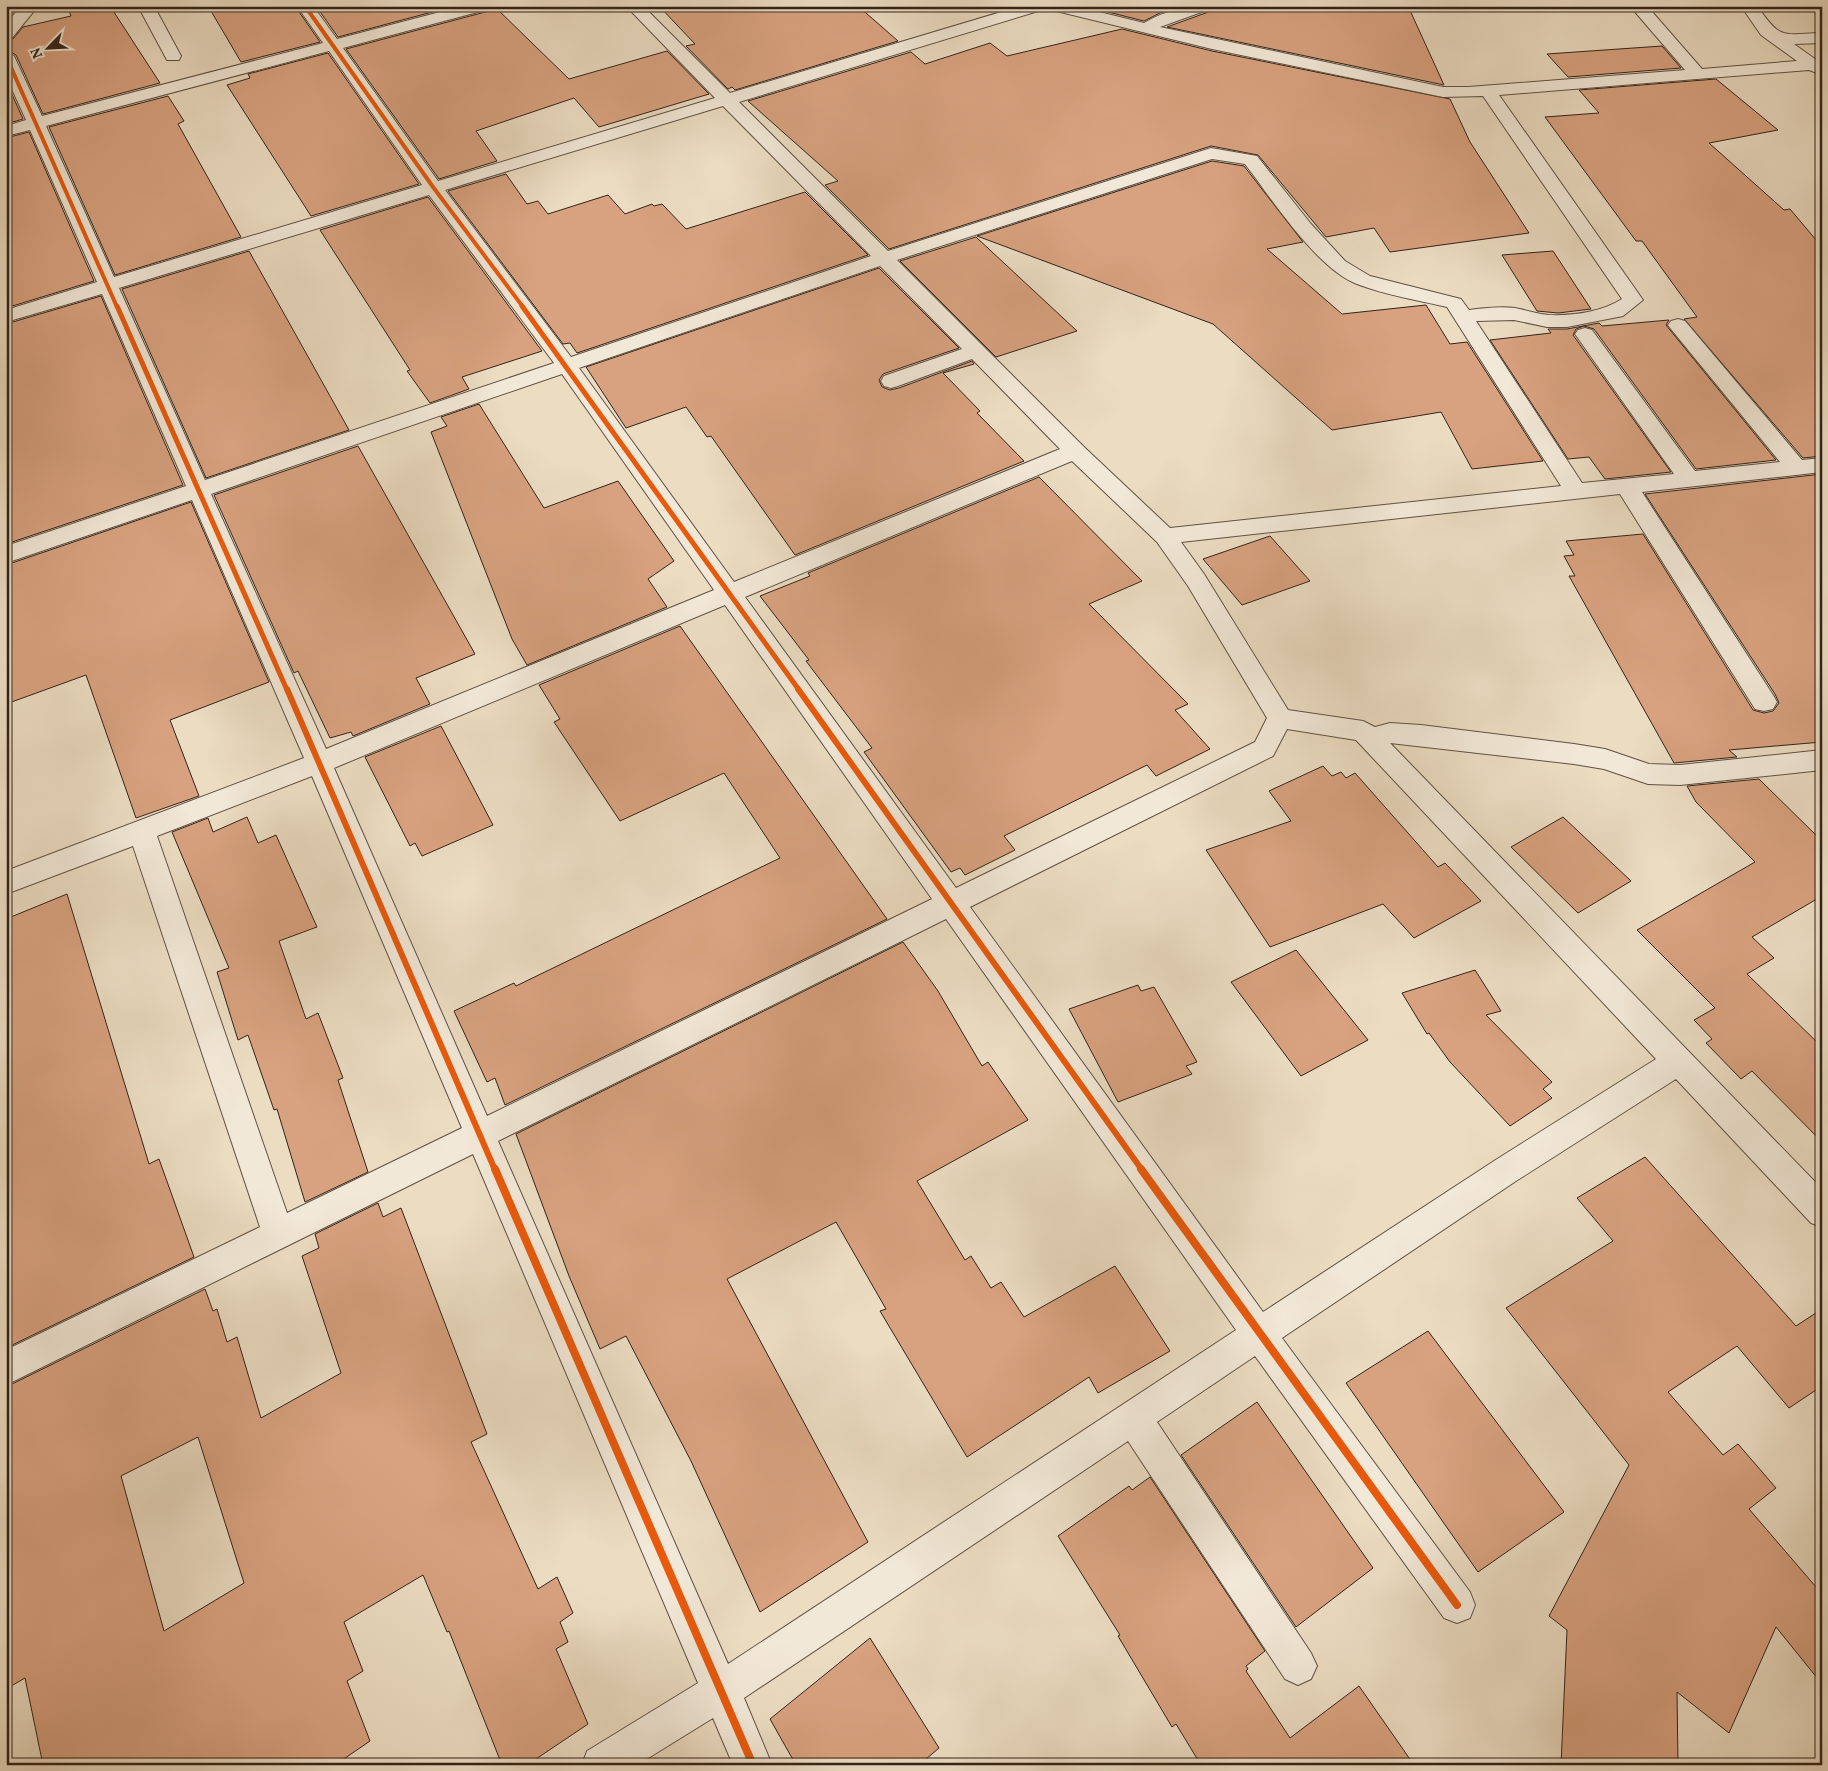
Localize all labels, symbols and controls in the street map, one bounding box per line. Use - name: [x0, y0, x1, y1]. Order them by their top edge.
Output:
- north arrow: [22, 22, 72, 72]
- text: N: [27, 44, 48, 61]

